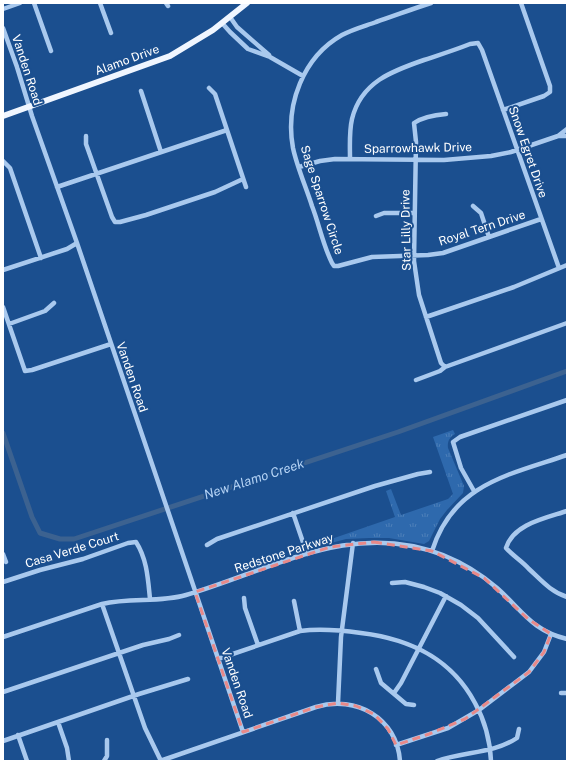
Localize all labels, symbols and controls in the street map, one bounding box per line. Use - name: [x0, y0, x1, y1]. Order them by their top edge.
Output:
- street label: Vanden Road: [9, 33, 45, 107]
- street label: Alamo Drive: [93, 42, 161, 78]
- street label: Snow Egret Drive: [506, 104, 550, 200]
- street label: Sparrowhawk Drive: [364, 140, 472, 156]
- street label: Sage Sparrow Circle: [298, 144, 346, 257]
- street label: Star Lilly Drive: [398, 189, 414, 271]
- street label: Royal Tern Drive: [437, 207, 527, 249]
- street label: Vanden Road: [113, 340, 151, 414]
- water label: New Alamo Creek: [202, 456, 306, 502]
- street label: Casa Verde Court: [24, 529, 121, 571]
- street label: Redstone Parkway: [233, 530, 336, 576]
- street label: Vanden Road: [218, 646, 256, 720]

